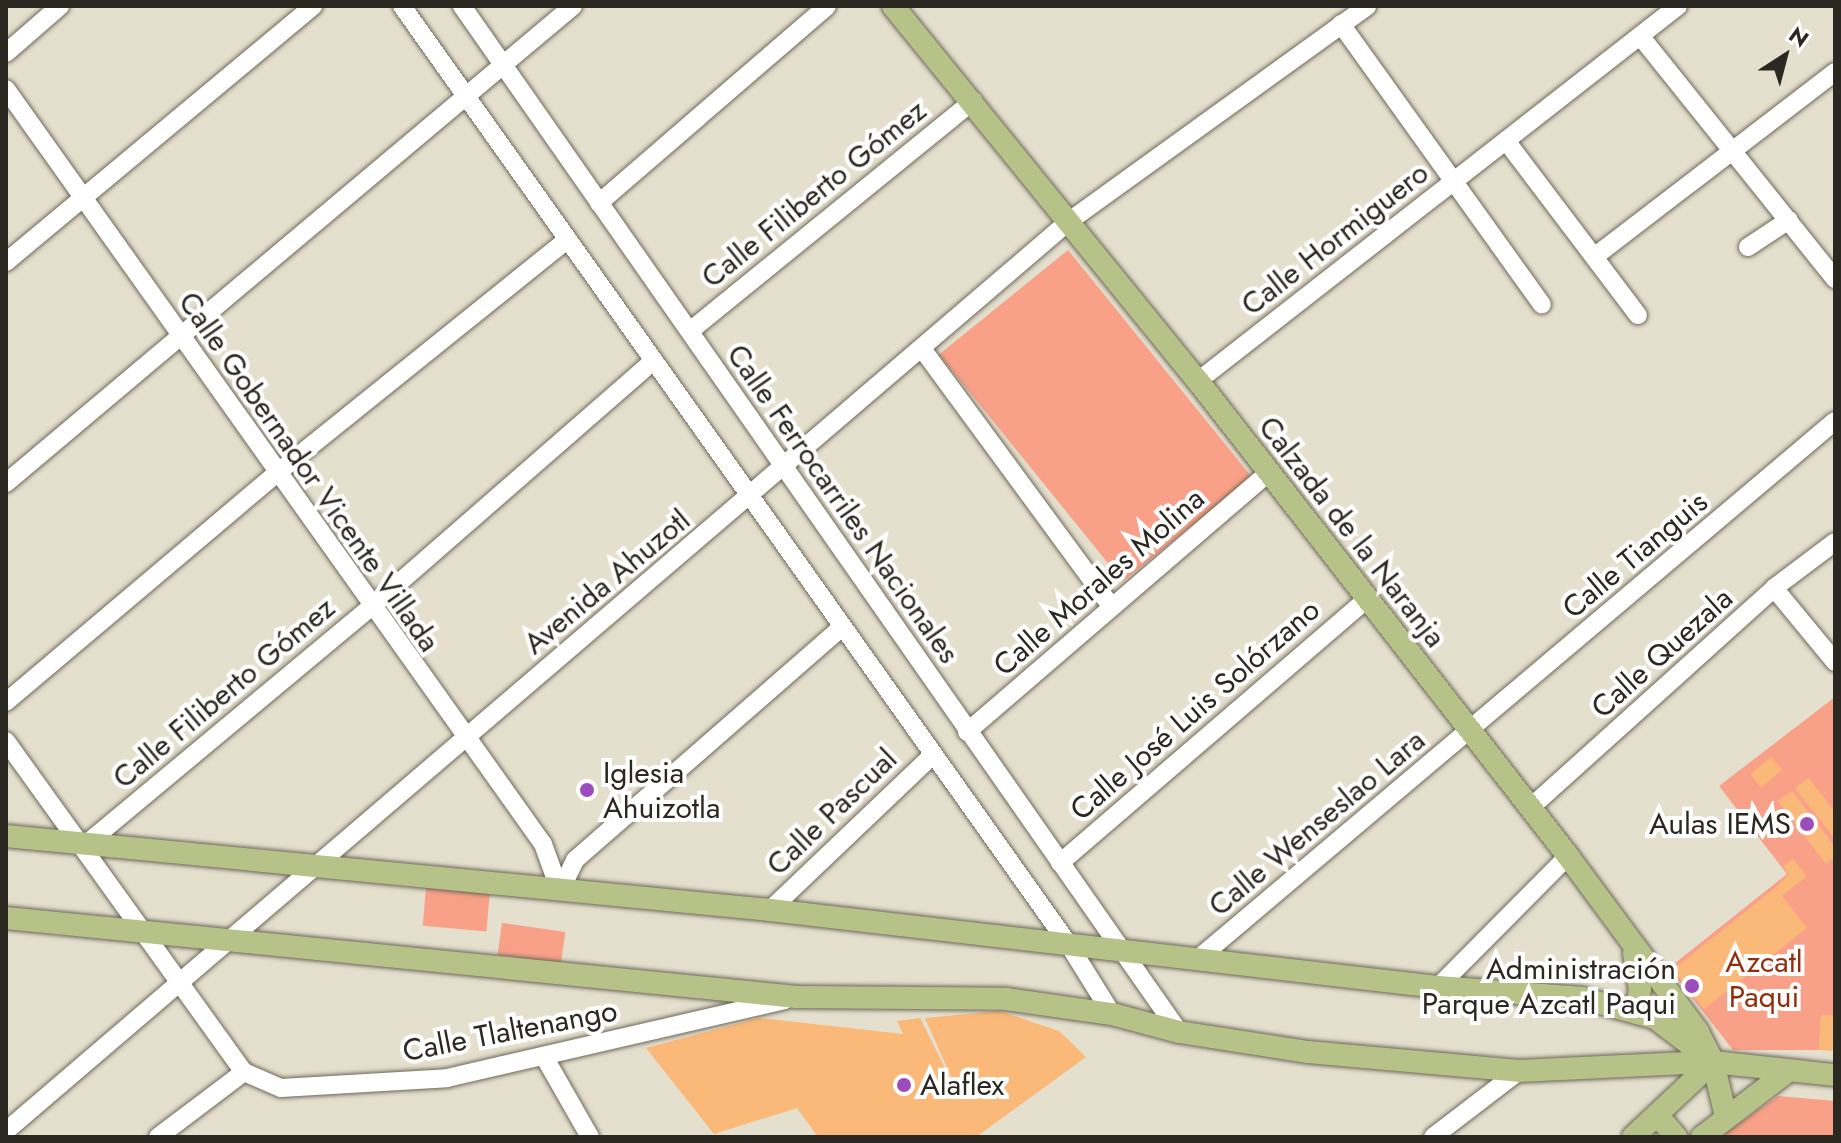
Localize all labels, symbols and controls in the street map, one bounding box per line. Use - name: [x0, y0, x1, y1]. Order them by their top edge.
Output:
- north arrow: [1745, 16, 1825, 96]
- text: N: [1783, 19, 1816, 55]
- street label: Calle Filiberto Gómez: [695, 93, 933, 295]
- street label: Calle Hormiguero: [1234, 155, 1436, 323]
- street label: Calle Gobernador Vicente Villada: [171, 285, 447, 659]
- street label: Calle Ferrocarriles Nacionales: [719, 338, 967, 670]
- street label: Calzada de la Naranja: [1251, 410, 1453, 654]
- street label: Calle Morales Molina: [986, 481, 1212, 683]
- street label: Calle Tianguis: [1555, 484, 1715, 626]
- street label: Avenida Ahuzotl: [517, 502, 697, 662]
- street label: Calle Quezala: [1584, 580, 1740, 726]
- street label: Calle Filiberto Gómez: [106, 590, 342, 796]
- street label: Calle José Luis Solórzano: [1063, 592, 1327, 828]
- street label: Calle Wenseslao Lara: [1202, 722, 1432, 924]
- street label: Calle Pascual: [760, 741, 904, 883]
- place label: Iglesia Ahuizotla: [603, 755, 720, 826]
- marker: Iglesia Ahuizotla: [578, 781, 596, 799]
- place label: Aulas IEMS: [1649, 806, 1791, 842]
- marker: Aulas IEMS: [1798, 815, 1816, 833]
- park label: Azcatl Paqui: [1725, 944, 1803, 1014]
- place label: Administración Parque Azcatl Paqui: [1422, 951, 1676, 1022]
- marker: Administración Parque Azcatl Paqui: [1683, 977, 1701, 995]
- street label: Calle Tlaltenango: [400, 993, 620, 1069]
- place label: Alaflex: [920, 1067, 1004, 1103]
- marker: Alaflex: [895, 1076, 913, 1094]

